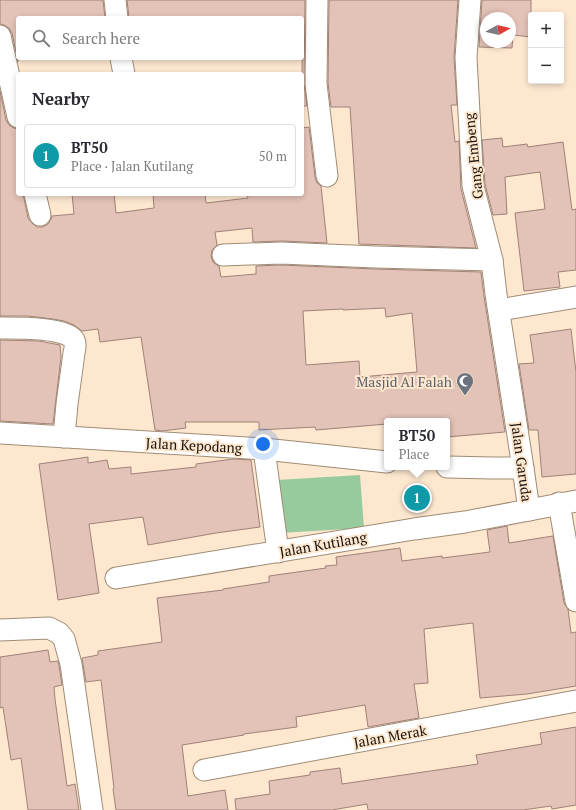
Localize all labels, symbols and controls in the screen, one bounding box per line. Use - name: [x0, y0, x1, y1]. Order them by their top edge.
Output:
- north arrow: [480, 12, 516, 48]
- map controls: [528, 12, 564, 84]
- button: +: [528, 12, 564, 48]
- search box: [16, 16, 304, 60]
- icon: search: [30, 27, 52, 49]
- text: Search here: [62, 28, 140, 48]
- button: −: [528, 48, 564, 84]
- text: Nearby: [32, 87, 90, 110]
- street label: Gang Embeng: [459, 111, 487, 200]
- text: BT50: [71, 137, 108, 157]
- text: 1: [42, 147, 50, 165]
- text: 50 m: [259, 147, 287, 165]
- text: Place · Jalan Kutilang: [71, 157, 193, 175]
- mosque icon: Masjid Al Falah: [455, 371, 475, 396]
- place label: Masjid Al Falah: [356, 372, 452, 391]
- popup: [384, 418, 450, 470]
- street label: Jalan Garuda: [507, 421, 537, 503]
- text: BT50: [399, 425, 435, 445]
- street label: Jalan Kepodang: [145, 433, 243, 457]
- your location: [253, 434, 273, 454]
- text: Place: [399, 445, 429, 463]
- pin: 1: [404, 483, 430, 513]
- street label: Jalan Kutilang: [278, 527, 369, 561]
- street label: Jalan Merak: [352, 720, 429, 752]

